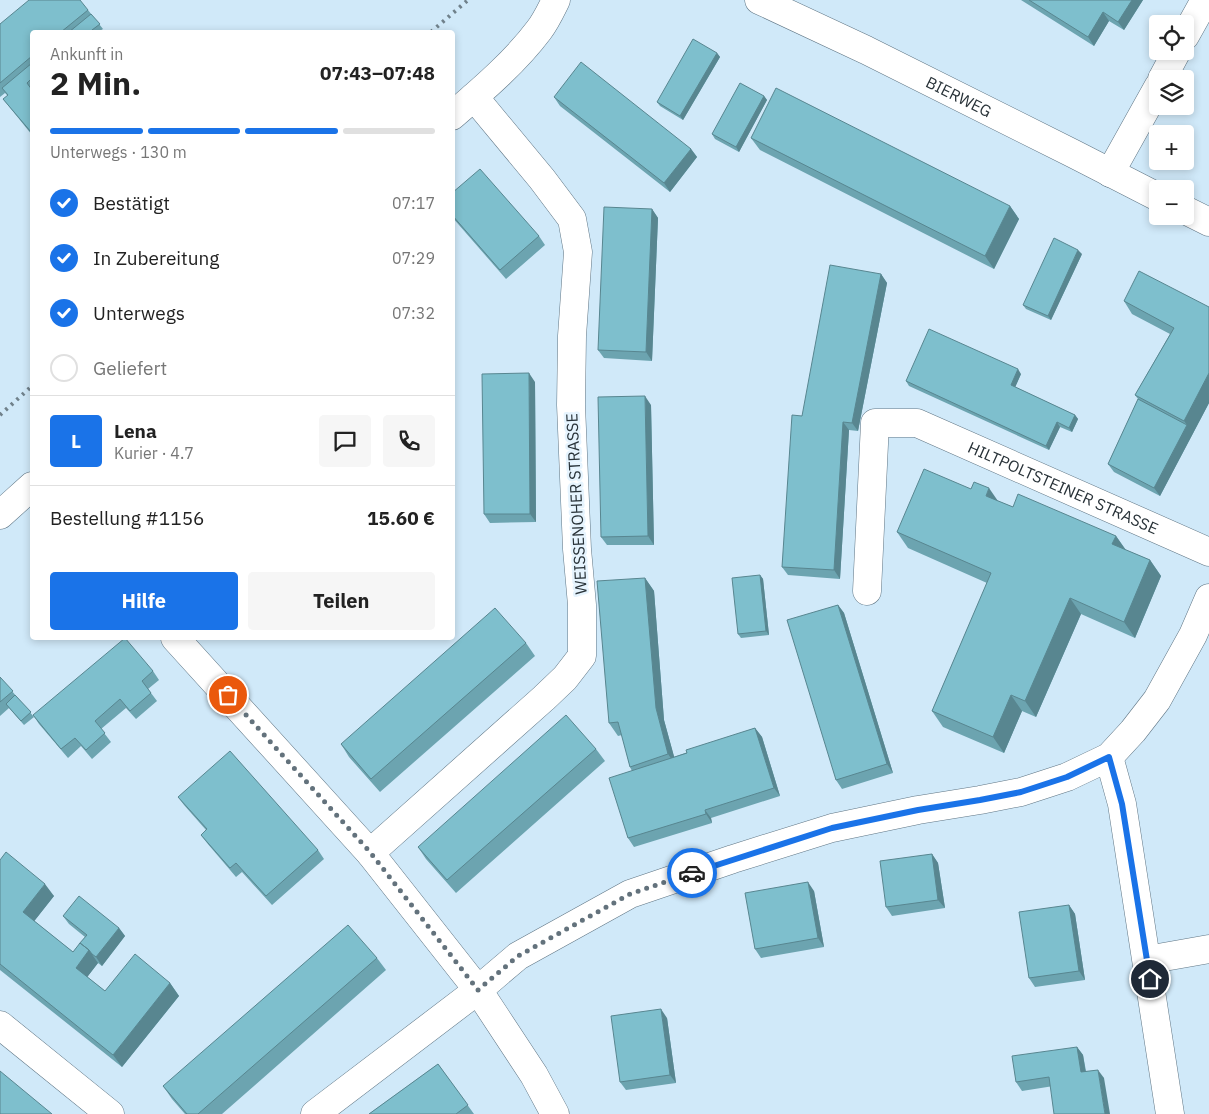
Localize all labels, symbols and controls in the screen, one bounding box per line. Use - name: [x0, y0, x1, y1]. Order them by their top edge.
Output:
- map controls: [1149, 15, 1194, 225]
- button: locate: [1149, 15, 1194, 60]
- text: Ankunft in: [50, 44, 123, 64]
- text: 07:43–07:48: [320, 61, 435, 85]
- text: 2 Min.: [50, 62, 141, 104]
- button: layers: [1149, 70, 1194, 115]
- street label: BIERWEG: [923, 72, 995, 121]
- button: +: [1149, 125, 1194, 170]
- text: Unterwegs · 130 m: [50, 142, 187, 162]
- button: −: [1149, 180, 1194, 225]
- icon: check: [50, 189, 78, 217]
- text: Bestätigt: [93, 191, 170, 215]
- text: 07:17: [392, 193, 435, 213]
- icon: check: [50, 244, 78, 272]
- text: In Zubereitung: [93, 246, 219, 270]
- text: 07:29: [392, 248, 435, 268]
- icon: check: [50, 299, 78, 327]
- text: Unterwegs: [93, 301, 185, 325]
- text: 07:32: [392, 303, 435, 323]
- text: Geliefert: [93, 356, 167, 380]
- street label: WEISSENOHER STRASSE: [561, 413, 591, 595]
- button: chat: [319, 415, 371, 467]
- button: phone: [383, 415, 435, 467]
- text: Lena: [114, 419, 157, 443]
- text: L: [71, 429, 81, 453]
- street label: HILTPOLTSTEINER STRASSE: [965, 437, 1161, 538]
- text: Kurier · 4.7: [114, 443, 194, 463]
- text: Bestellung #1156: [50, 506, 204, 530]
- text: 15.60 €: [367, 506, 435, 530]
- button: Hilfe: [50, 572, 238, 630]
- button: Teilen: [248, 572, 435, 630]
- pin: [207, 674, 249, 716]
- icon: bag: [214, 681, 242, 709]
- courier: [667, 848, 717, 898]
- icon: car: [678, 859, 706, 887]
- pin: [1129, 958, 1171, 1000]
- icon: home: [1136, 965, 1164, 993]

